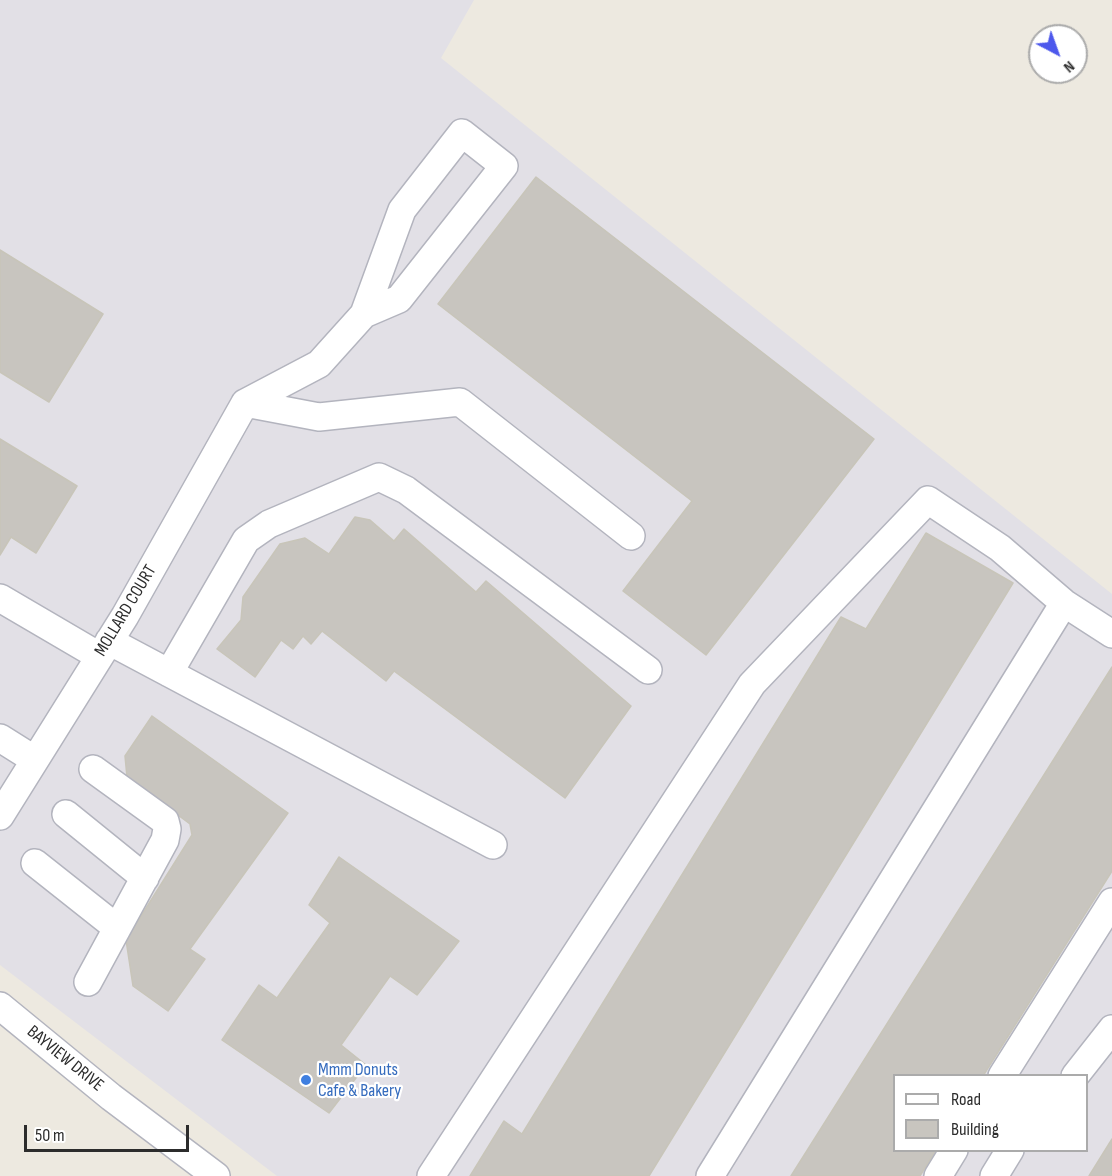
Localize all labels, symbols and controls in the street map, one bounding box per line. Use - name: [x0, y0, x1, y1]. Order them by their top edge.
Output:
- north arrow: [1028, 24, 1088, 84]
- text: N: [1059, 56, 1078, 76]
- street label: MOLLARD COURT: [90, 561, 162, 661]
- street label: BAYVIEW DRIVE: [22, 1021, 108, 1097]
- place label: Mmm Donuts Cafe & Bakery: [318, 1059, 401, 1102]
- marker: Mmm Donuts Cafe & Bakery: [299, 1073, 313, 1087]
- legend: [893, 1074, 1088, 1152]
- text: Road: [951, 1089, 981, 1110]
- scale bar: [27, 1113, 192, 1151]
- text: Building: [951, 1119, 999, 1140]
- text: 50 m: [35, 1125, 65, 1146]

